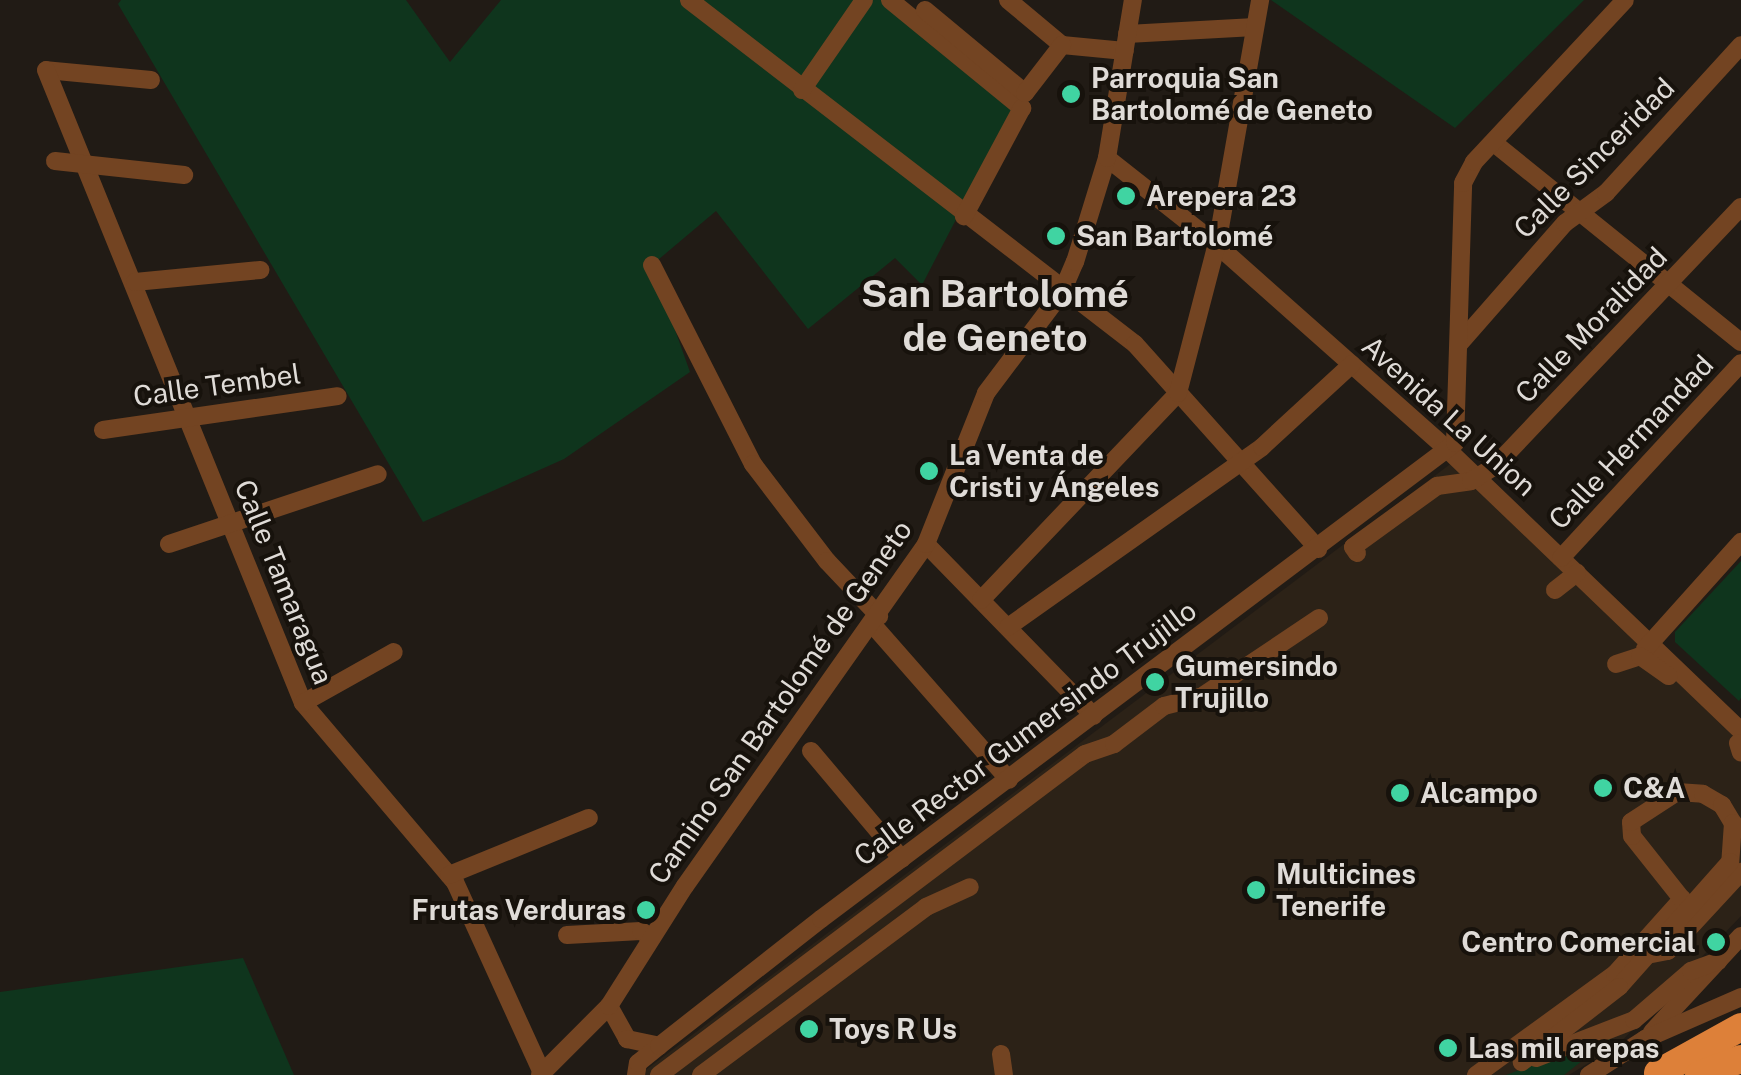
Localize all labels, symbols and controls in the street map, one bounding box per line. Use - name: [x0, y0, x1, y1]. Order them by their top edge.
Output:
- place label: Parroquia San Bartolomé de Geneto: [1091, 61, 1373, 127]
- street label: Calle Sinceridad: [1507, 71, 1681, 245]
- marker: Parroquia San Bartolomé de Geneto: [1060, 83, 1082, 105]
- place label: Arepera 23: [1146, 179, 1297, 213]
- marker: Arepera 23: [1115, 185, 1137, 207]
- place label: San Bartolomé: [1076, 219, 1273, 253]
- marker: San Bartolomé: [1045, 225, 1067, 247]
- street label: Calle Moralidad: [1508, 240, 1674, 410]
- district label: San Bartolomé de Geneto: [861, 271, 1129, 360]
- street label: Avenida La Union: [1355, 329, 1543, 503]
- street label: Calle Hermandad: [1542, 348, 1720, 536]
- street label: Calle Tembel: [131, 357, 303, 413]
- place label: La Venta de Cristi y Ángeles: [949, 438, 1160, 504]
- marker: La Venta de Cristi y Ángeles: [918, 460, 940, 482]
- street label: Calle Tamaragua: [228, 475, 340, 689]
- street label: Camino San Bartolomé de Geneto: [641, 513, 919, 891]
- street label: Calle Rector Gumersindo Trujillo: [847, 593, 1203, 873]
- place label: Gumersindo Trujillo: [1175, 649, 1338, 715]
- marker: Gumersindo Trujillo: [1144, 671, 1166, 693]
- place label: C&A: [1623, 771, 1685, 805]
- place label: Alcampo: [1420, 776, 1538, 810]
- marker: C&A: [1592, 777, 1614, 799]
- marker: Alcampo: [1389, 782, 1411, 804]
- place label: Multicines Tenerife: [1276, 857, 1416, 923]
- marker: Multicines Tenerife: [1245, 879, 1267, 901]
- place label: Frutas Verduras: [411, 893, 626, 927]
- marker: Frutas Verduras: [635, 899, 657, 921]
- place label: Centro Comercial: [1461, 925, 1696, 959]
- marker: Centro Comercial: [1705, 931, 1727, 953]
- place label: Toys R Us: [829, 1012, 957, 1046]
- marker: Toys R Us: [798, 1018, 820, 1040]
- place label: Las mil arepas: [1468, 1031, 1660, 1065]
- marker: Las mil arepas: [1437, 1037, 1459, 1059]

